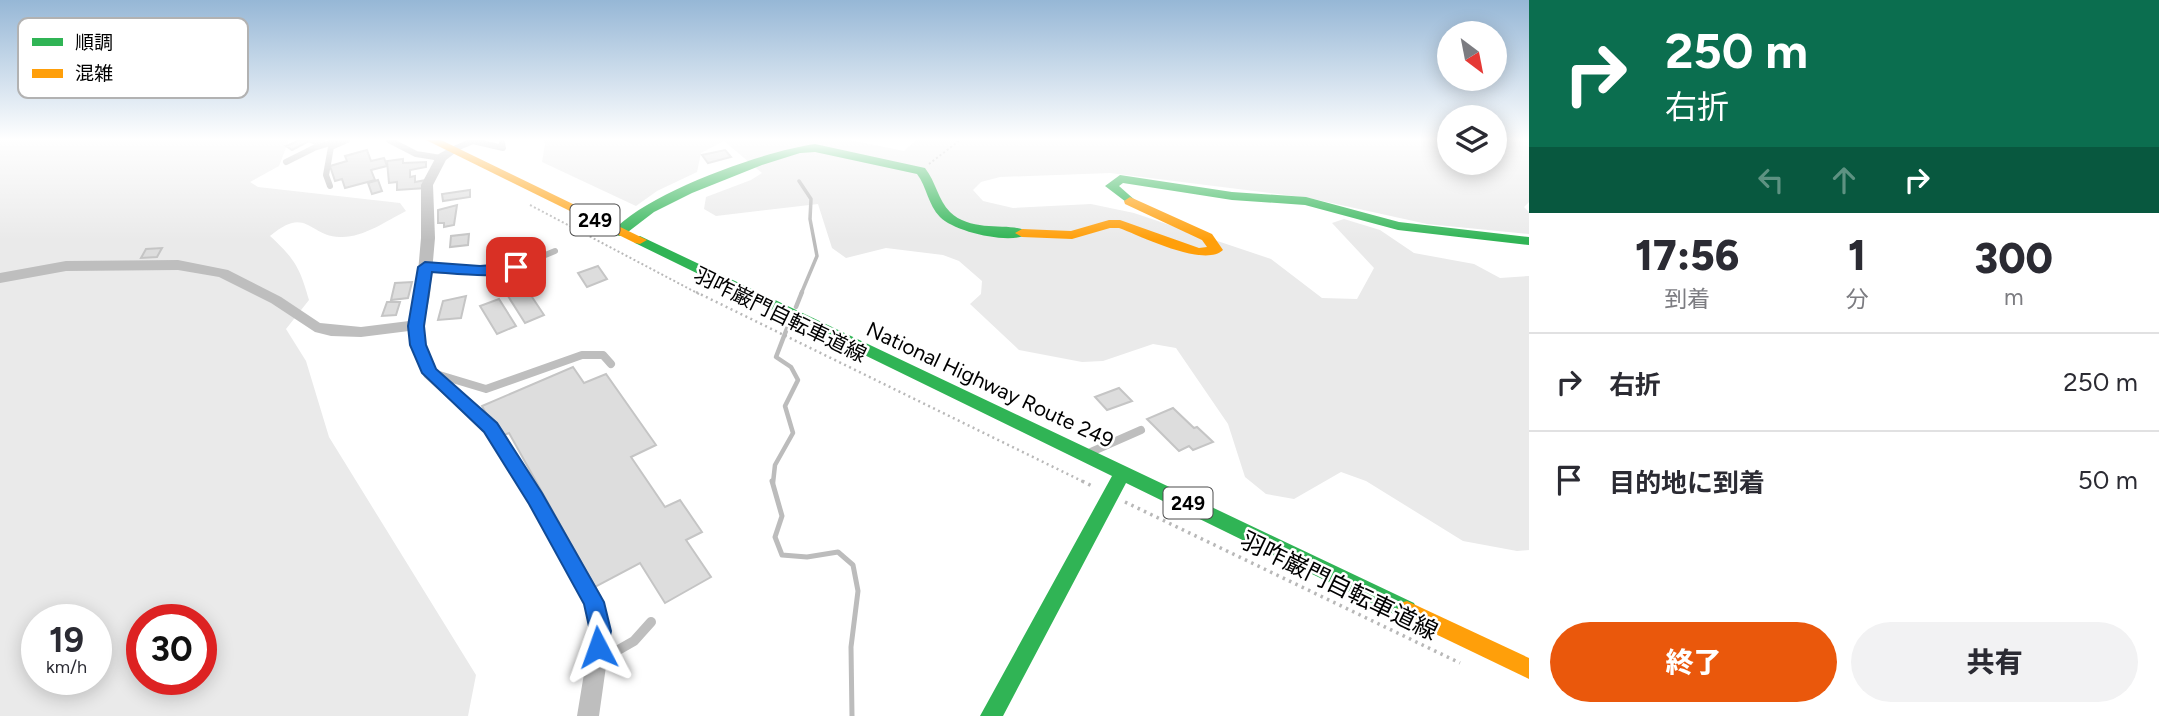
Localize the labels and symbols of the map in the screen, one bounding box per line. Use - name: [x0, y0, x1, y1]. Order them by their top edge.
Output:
- legend: [18, 18, 248, 98]
- north arrow: [1437, 21, 1507, 91]
- text: 順調: [75, 31, 113, 54]
- text: 混雑: [75, 62, 113, 85]
- road number: 249: [570, 204, 620, 235]
- pin: [486, 237, 546, 297]
- street label: 羽咋巌門自転車道線: [690, 262, 871, 367]
- street label: National Highway Route 249: [863, 316, 1118, 453]
- road number: 249: [1164, 488, 1212, 518]
- street label: 羽咋巌門自転車道線: [1236, 525, 1443, 646]
- speed limit sign: 30: [126, 604, 217, 695]
- position arrow: [561, 610, 635, 684]

